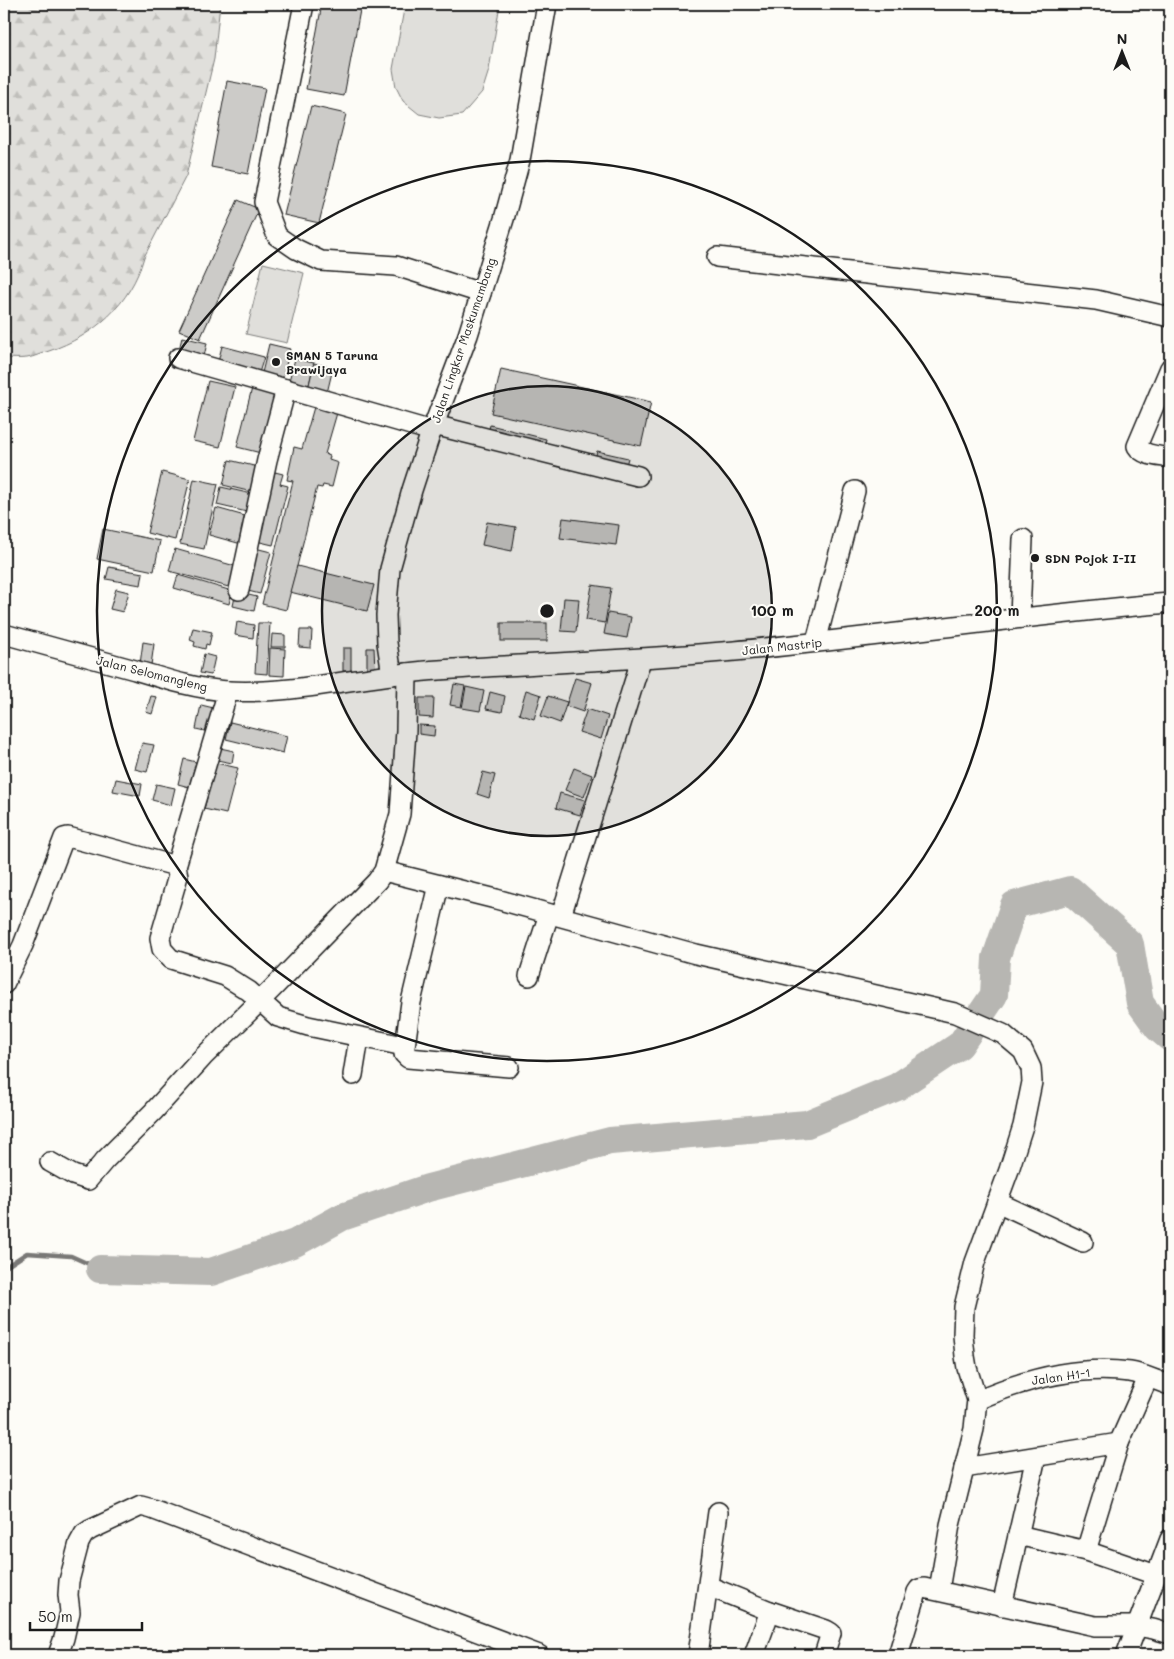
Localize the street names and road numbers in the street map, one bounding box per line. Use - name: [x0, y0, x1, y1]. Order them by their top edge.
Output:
- street label: Jalan Lingkar Maskumambang: [427, 255, 499, 425]
- street label: Jalan Mastrip: [741, 634, 823, 658]
- street label: Jalan Selomangleng: [95, 651, 209, 695]
- street label: Jalan H1-1: [1030, 1364, 1092, 1388]

